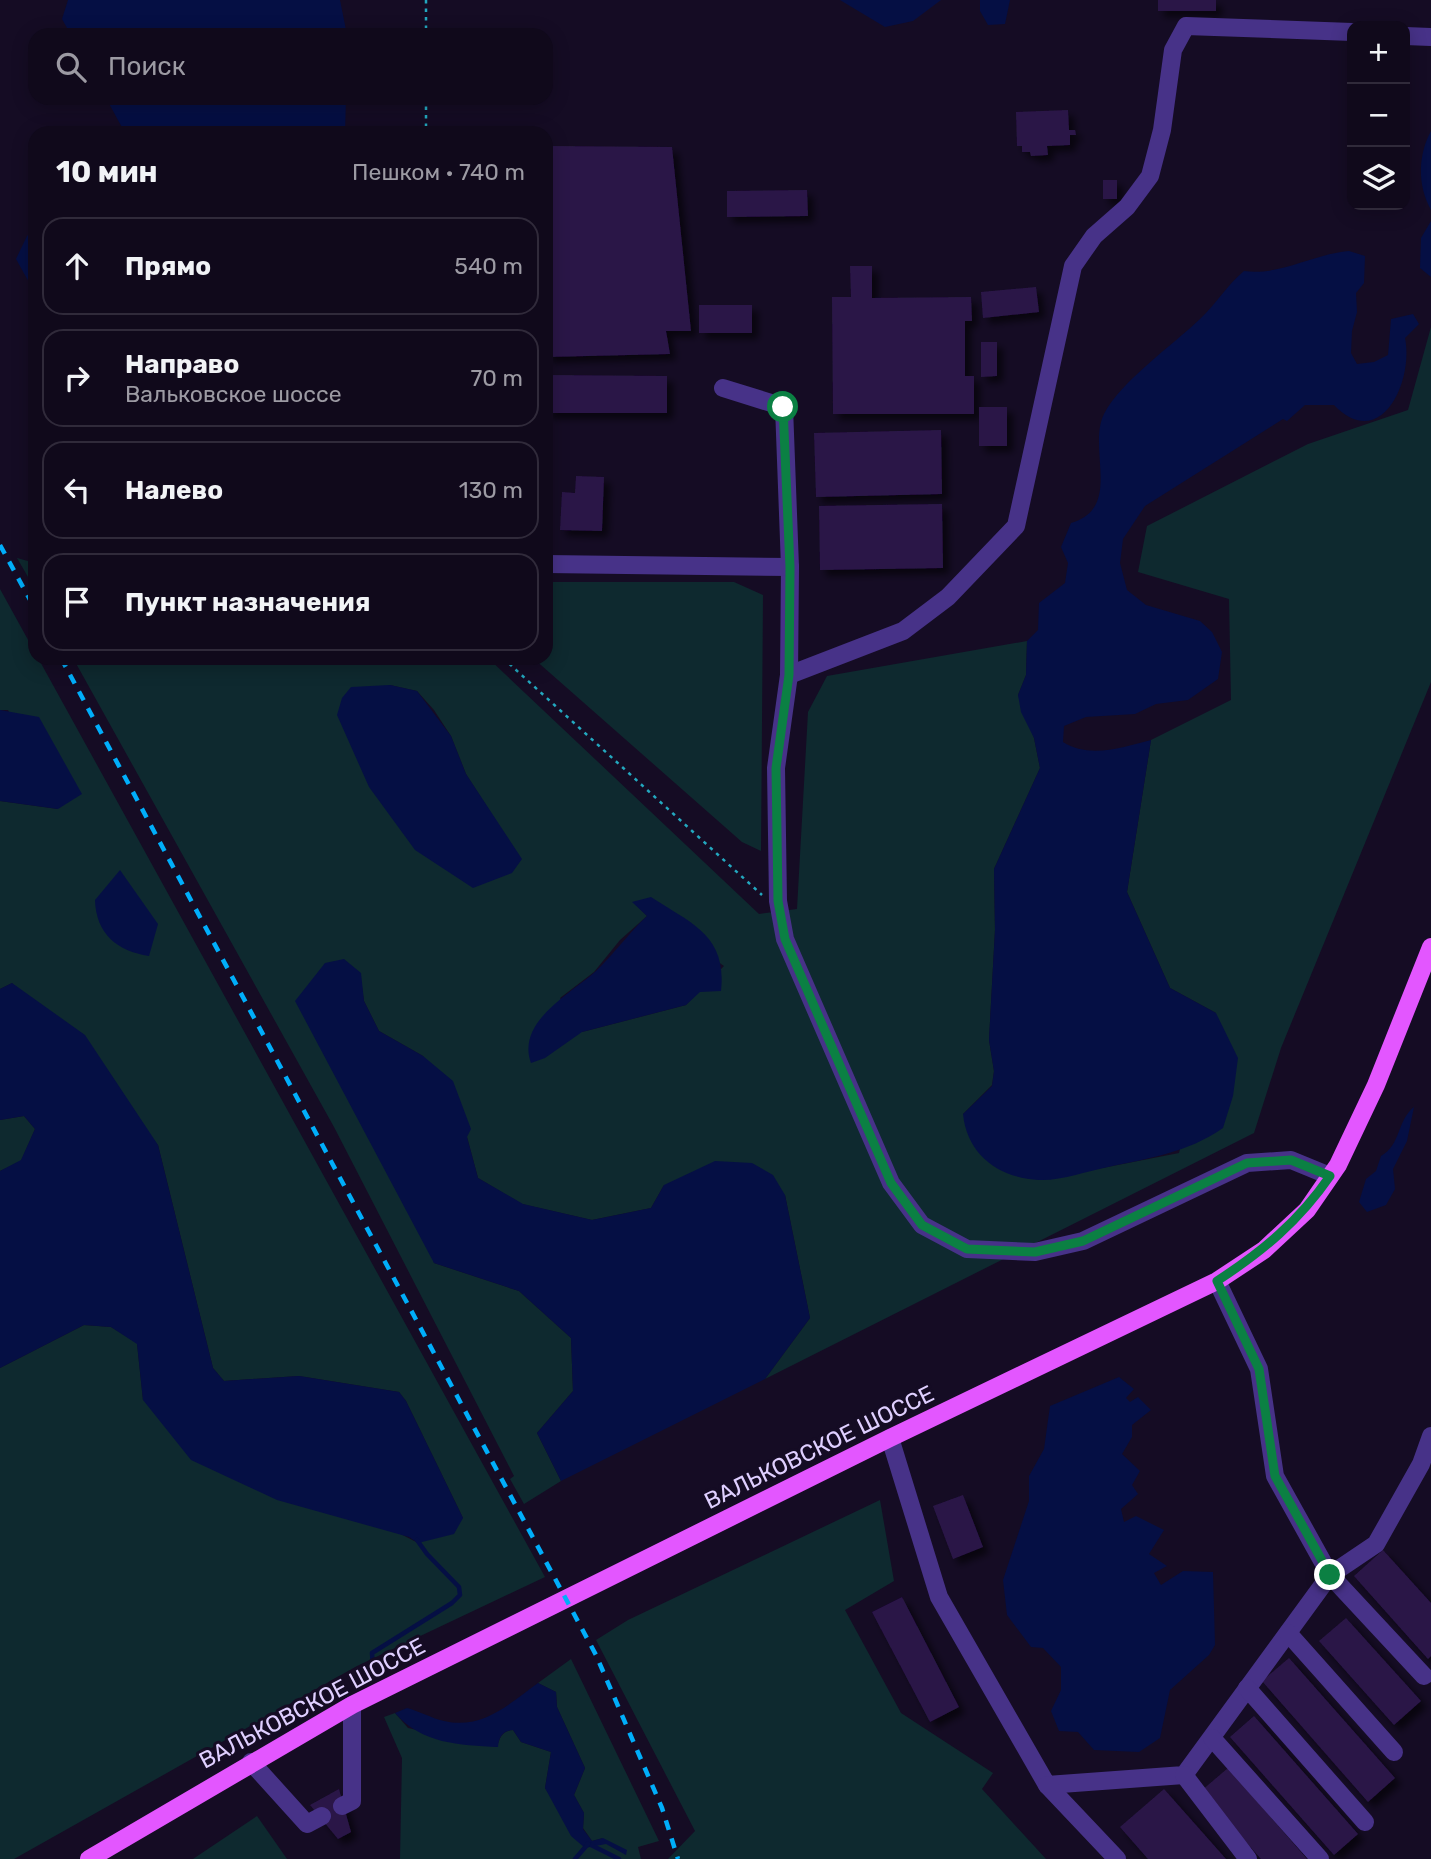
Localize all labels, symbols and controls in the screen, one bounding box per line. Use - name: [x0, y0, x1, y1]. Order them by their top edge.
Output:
- map controls: [1347, 21, 1410, 210]
- button: +: [1347, 21, 1410, 84]
- search box: [28, 28, 553, 105]
- icon: search: [52, 48, 90, 86]
- text: Поиск: [108, 51, 186, 82]
- button: −: [1347, 84, 1410, 147]
- button: layers: [1347, 147, 1410, 210]
- text: 10 мин: [56, 154, 158, 190]
- text: Пешком · 740 m: [352, 158, 525, 186]
- icon: ahead: [58, 247, 96, 285]
- text: Прямо: [125, 251, 211, 282]
- text: 540 m: [454, 252, 523, 280]
- text: Направо: [125, 349, 239, 380]
- icon: right: [58, 359, 96, 397]
- text: 70 m: [471, 364, 523, 392]
- text: Вальковское шоссе: [125, 380, 342, 408]
- route start: [767, 391, 798, 422]
- icon: left: [58, 471, 96, 509]
- text: Налево: [125, 475, 223, 506]
- text: 130 m: [459, 476, 523, 504]
- icon: arrive: [58, 583, 96, 621]
- text: Пункт назначения: [125, 587, 370, 618]
- street label: ВАЛЬКОВСКОЕ ШОССЕ: [700, 1379, 938, 1515]
- route end: [1314, 1559, 1345, 1590]
- street label: ВАЛЬКОВСКОЕ ШОССЕ: [194, 1631, 430, 1775]

